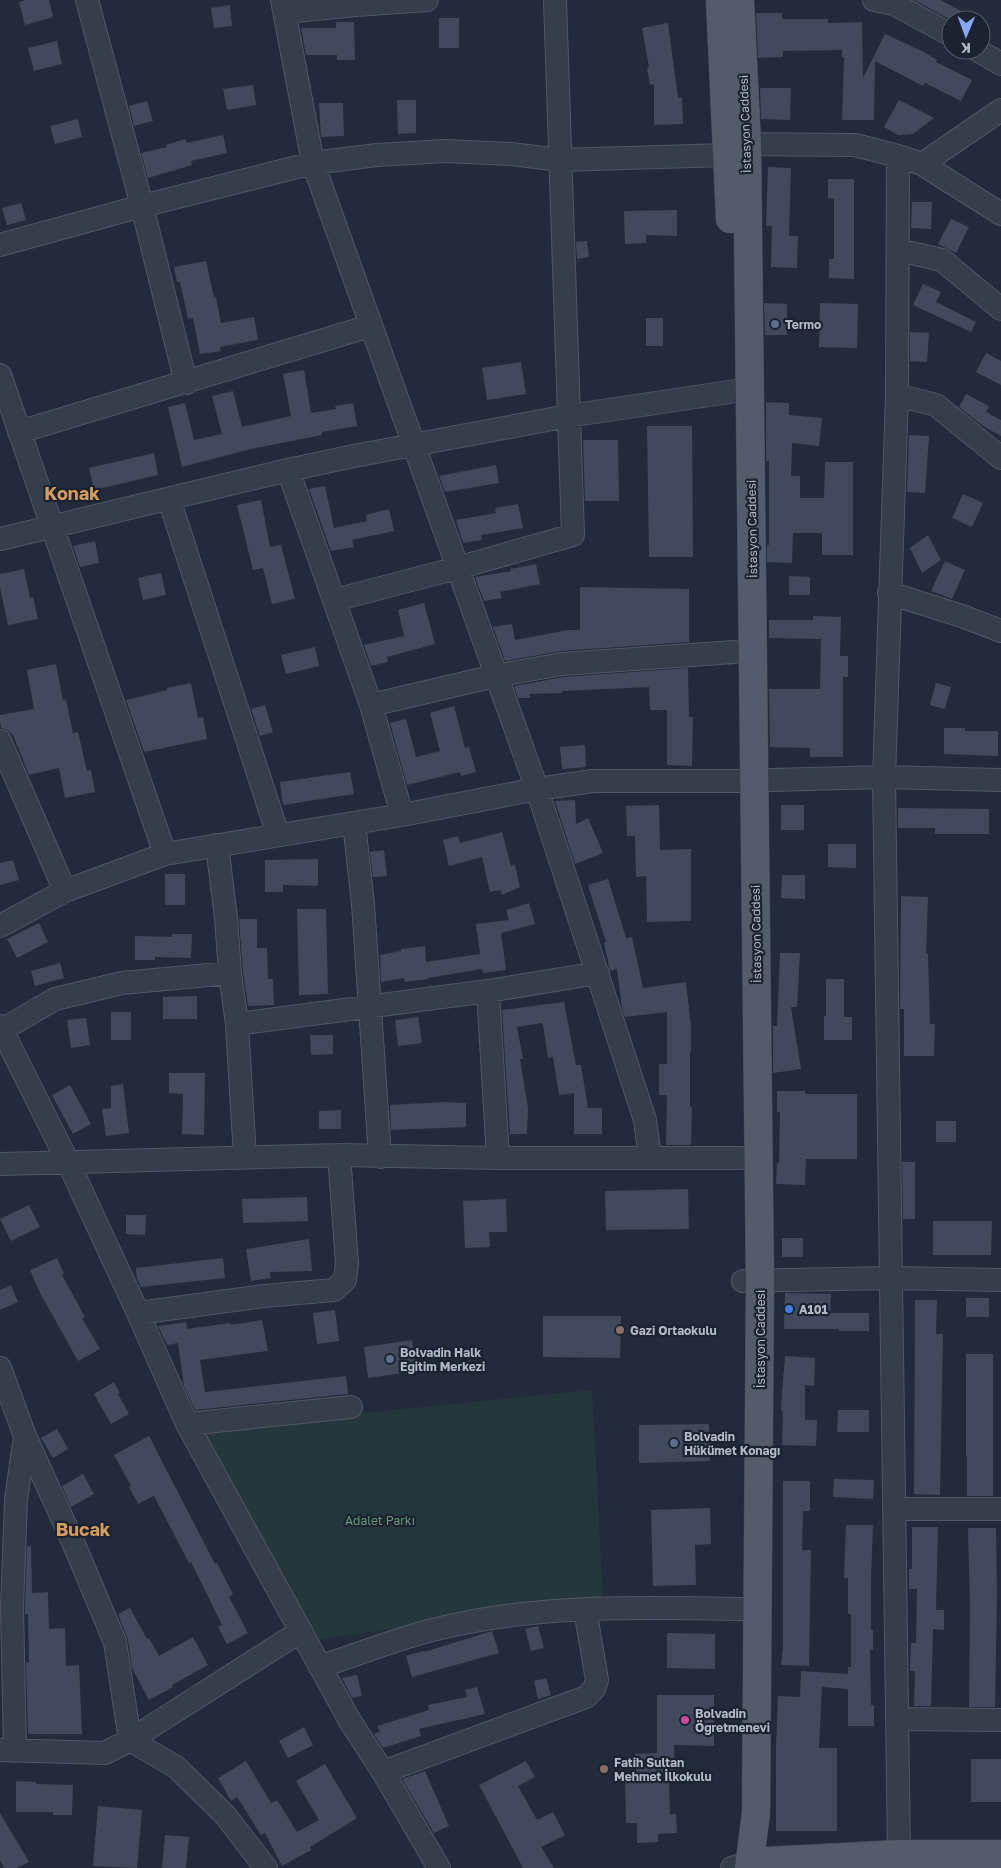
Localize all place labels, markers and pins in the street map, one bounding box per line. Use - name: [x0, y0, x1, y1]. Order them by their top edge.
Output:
- place label: Termo: [785, 317, 821, 332]
- marker: Termo: [769, 318, 781, 330]
- place label: A101: [799, 1302, 828, 1317]
- marker: A101: [783, 1303, 795, 1315]
- place label: Gazi Ortaokulu: [630, 1323, 717, 1338]
- marker: Gazi Ortaokulu: [614, 1324, 626, 1336]
- place label: Bolvadin Halk Eğitim Merkezi: [400, 1345, 485, 1374]
- marker: Bolvadin Halk Eğitim Merkezi: [384, 1353, 396, 1365]
- place label: Bolvadin Hükümet Konağı: [684, 1429, 780, 1458]
- marker: Bolvadin Hükümet Konağı: [668, 1437, 680, 1449]
- place label: Bolvadin Öğretmenevi: [695, 1706, 770, 1735]
- marker: Bolvadin Öğretmenevi: [679, 1714, 691, 1726]
- place label: Fatih Sultan Mehmet İlkokulu: [614, 1755, 712, 1784]
- marker: Fatih Sultan Mehmet İlkokulu: [598, 1763, 610, 1775]

